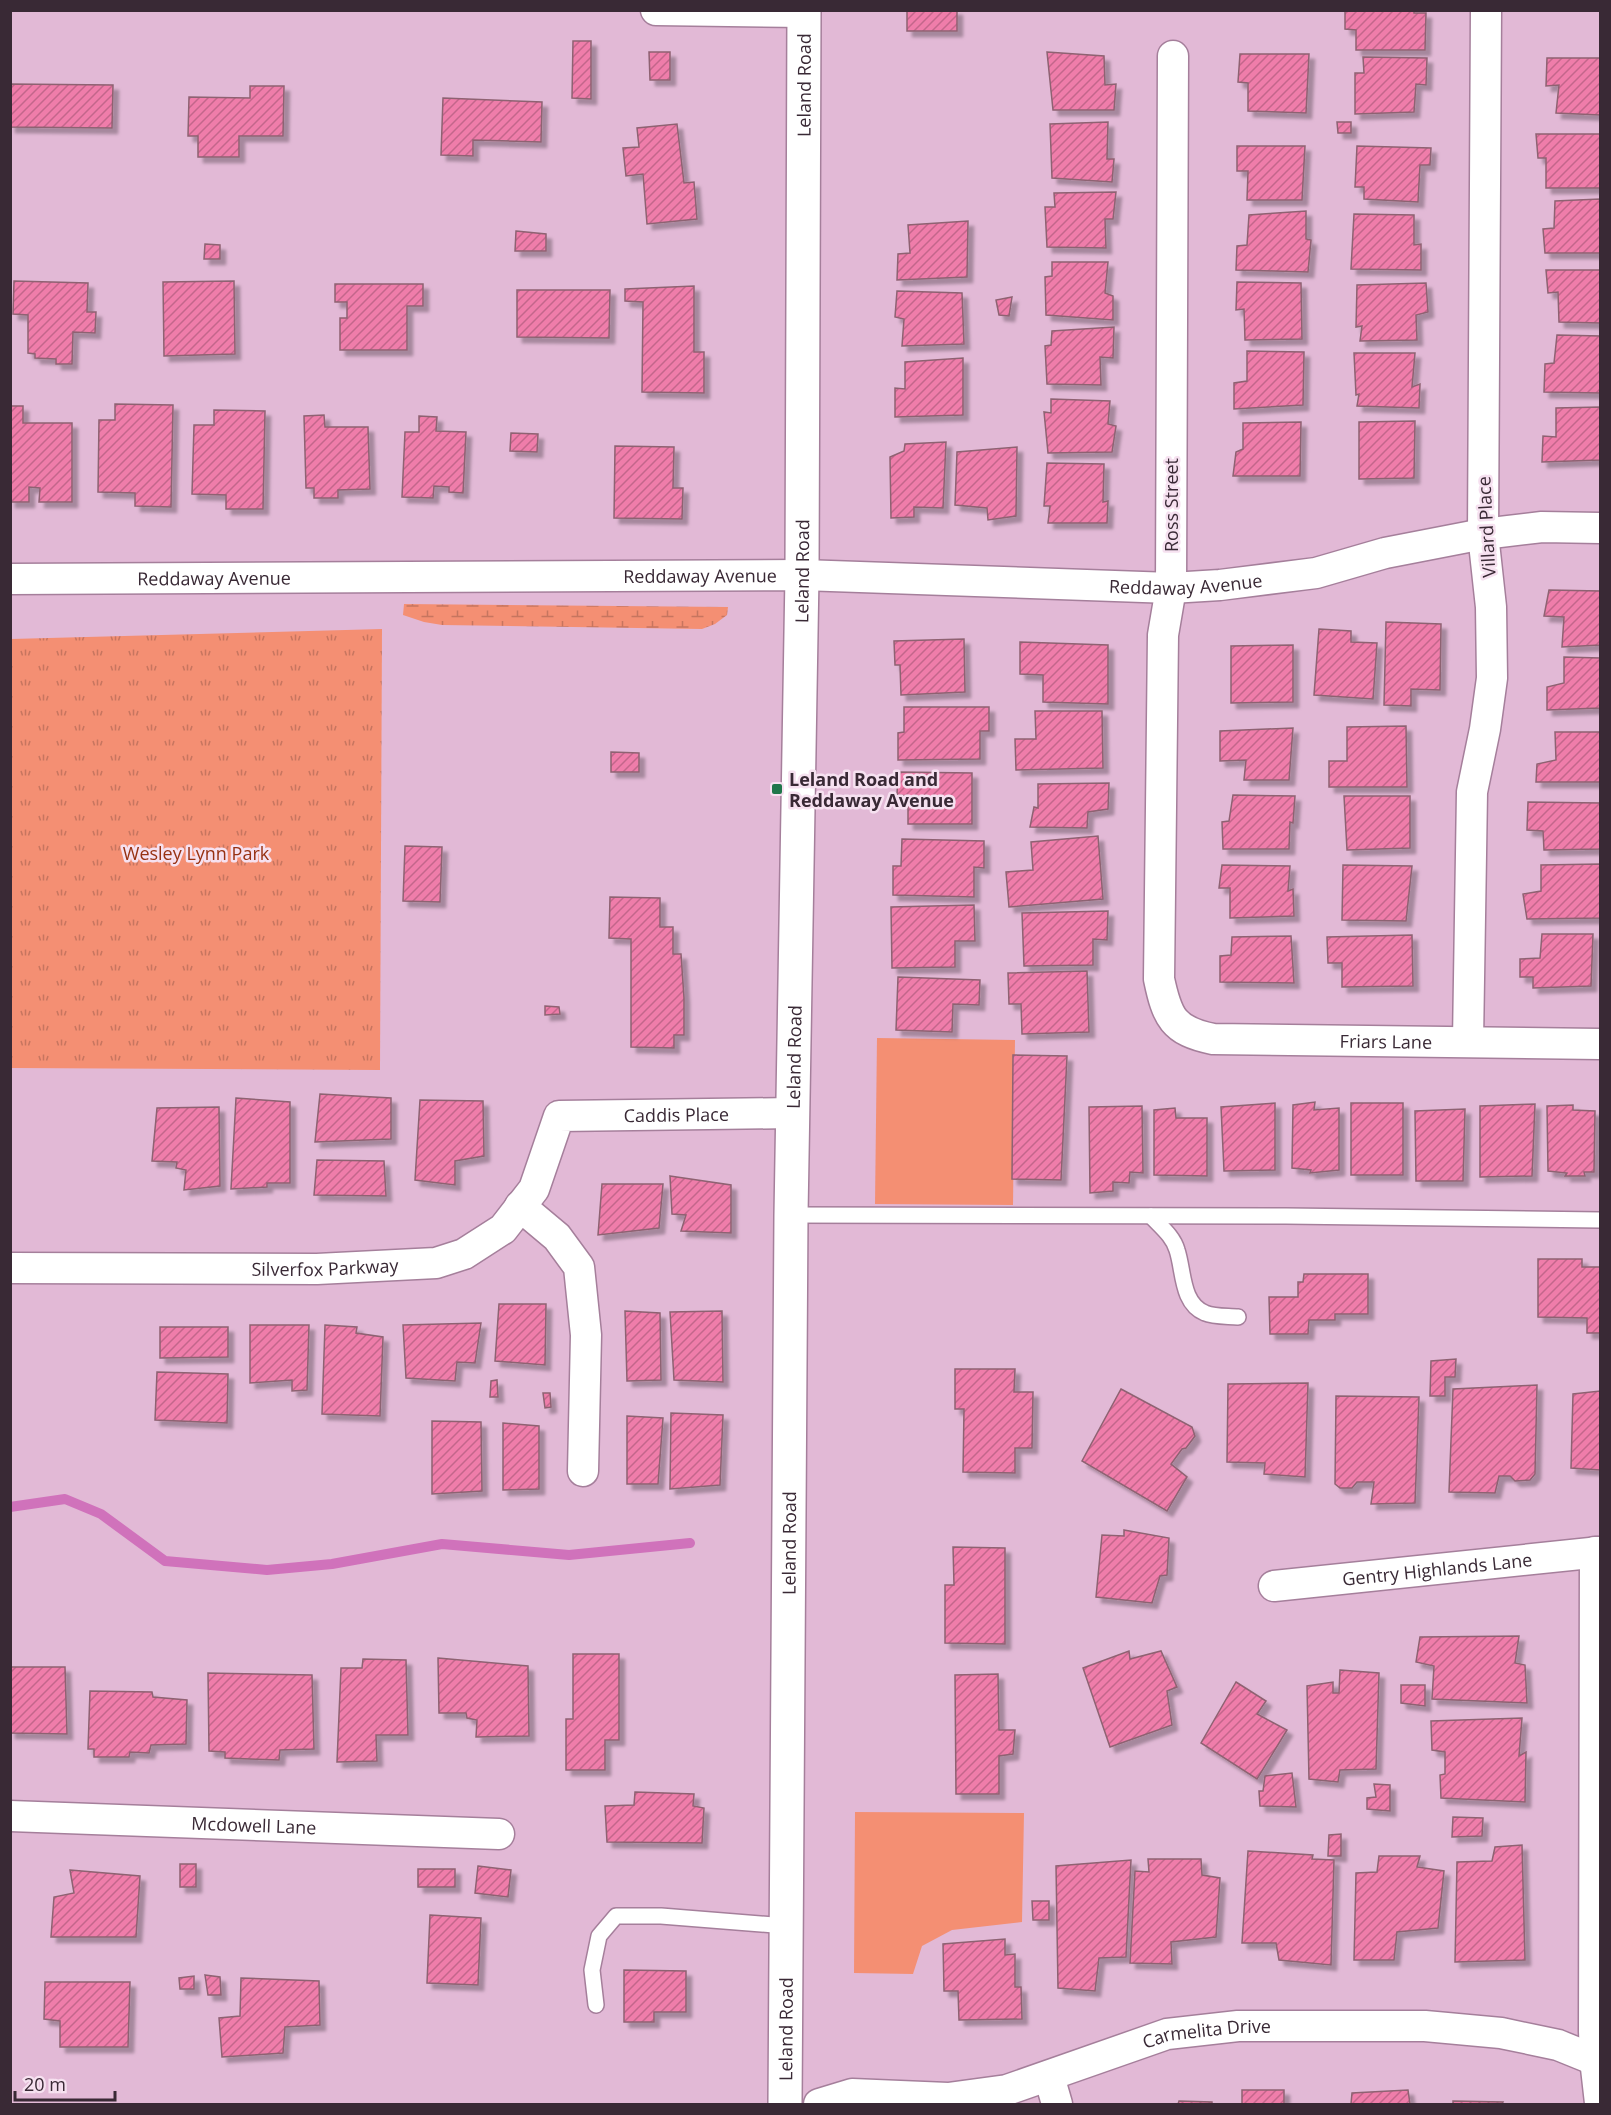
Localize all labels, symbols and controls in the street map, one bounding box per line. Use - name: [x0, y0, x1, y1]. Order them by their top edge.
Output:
- street label: Leland Road: [792, 33, 816, 137]
- street label: Ross Street: [1159, 458, 1183, 552]
- street label: Villard Place: [1471, 476, 1501, 578]
- street label: Leland Road: [789, 519, 814, 623]
- street label: Reddaway Avenue: [623, 563, 777, 588]
- street label: Reddaway Avenue: [137, 566, 291, 590]
- street label: Reddaway Avenue: [1109, 568, 1264, 600]
- place label: Leland Road and Reddaway Avenue: [789, 767, 954, 812]
- marker: Leland Road and Reddaway Avenue: [770, 782, 784, 796]
- park label: Wesley Lynn Park: [123, 841, 270, 865]
- street label: Leland Road: [781, 1005, 807, 1109]
- street label: Friars Lane: [1340, 1029, 1432, 1054]
- street label: Caddis Place: [624, 1102, 729, 1127]
- street label: Silverfox Parkway: [251, 1253, 400, 1281]
- street label: Leland Road: [776, 1491, 801, 1595]
- street label: Gentry Highlands Lane: [1341, 1547, 1533, 1591]
- street label: Mcdowell Lane: [191, 1811, 317, 1839]
- street label: Leland Road: [773, 1977, 798, 2081]
- street label: Carmelita Drive: [1139, 2014, 1271, 2054]
- scale bar: [15, 2064, 116, 2102]
- text: 20 m: [24, 2072, 66, 2096]

